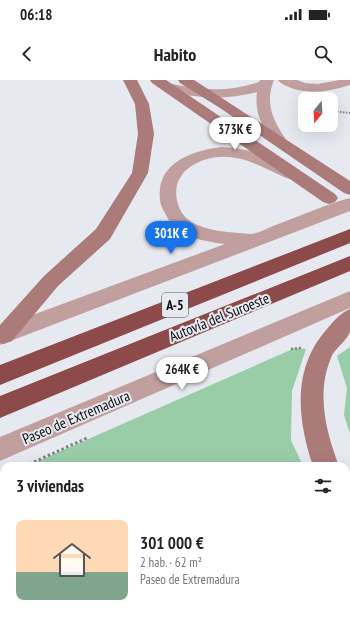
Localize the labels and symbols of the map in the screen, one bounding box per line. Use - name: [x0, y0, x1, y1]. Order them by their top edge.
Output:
- north arrow: [298, 92, 338, 132]
- pin: 373K €: [202, 117, 268, 151]
- pin: 301K €: [138, 221, 204, 255]
- street label: Autovía del Suroeste: [166, 288, 272, 346]
- road number: A-5: [162, 293, 188, 317]
- pin: 264K €: [149, 357, 215, 391]
- street label: Paseo de Extremadura: [19, 386, 133, 448]

